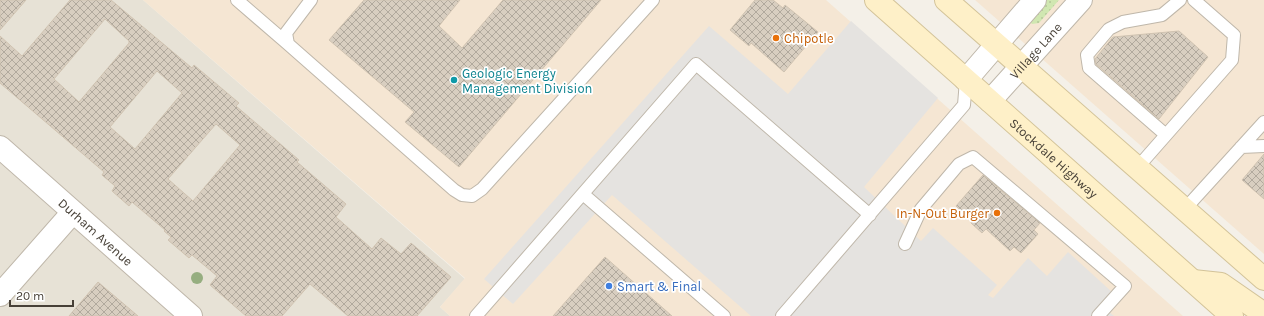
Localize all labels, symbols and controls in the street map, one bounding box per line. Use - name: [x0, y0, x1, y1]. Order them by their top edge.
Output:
- street label: Village Lane: [1007, 19, 1065, 82]
- place label: Chipotle: [784, 31, 834, 46]
- marker: Chipotle: [771, 33, 781, 43]
- place label: Geologic Energy Management Division: [462, 66, 592, 96]
- marker: Geologic Energy Management Division: [449, 75, 459, 85]
- street label: Stockdale Highway: [1007, 115, 1101, 201]
- street label: Durham Avenue: [55, 195, 136, 269]
- place label: In-N-Out Burger: [896, 206, 989, 221]
- marker: In-N-Out Burger: [992, 208, 1002, 218]
- place label: Smart & Final: [617, 279, 701, 294]
- marker: Smart & Final: [604, 281, 614, 291]
- scale bar: [10, 282, 73, 308]
- text: 20 m: [16, 289, 44, 303]

